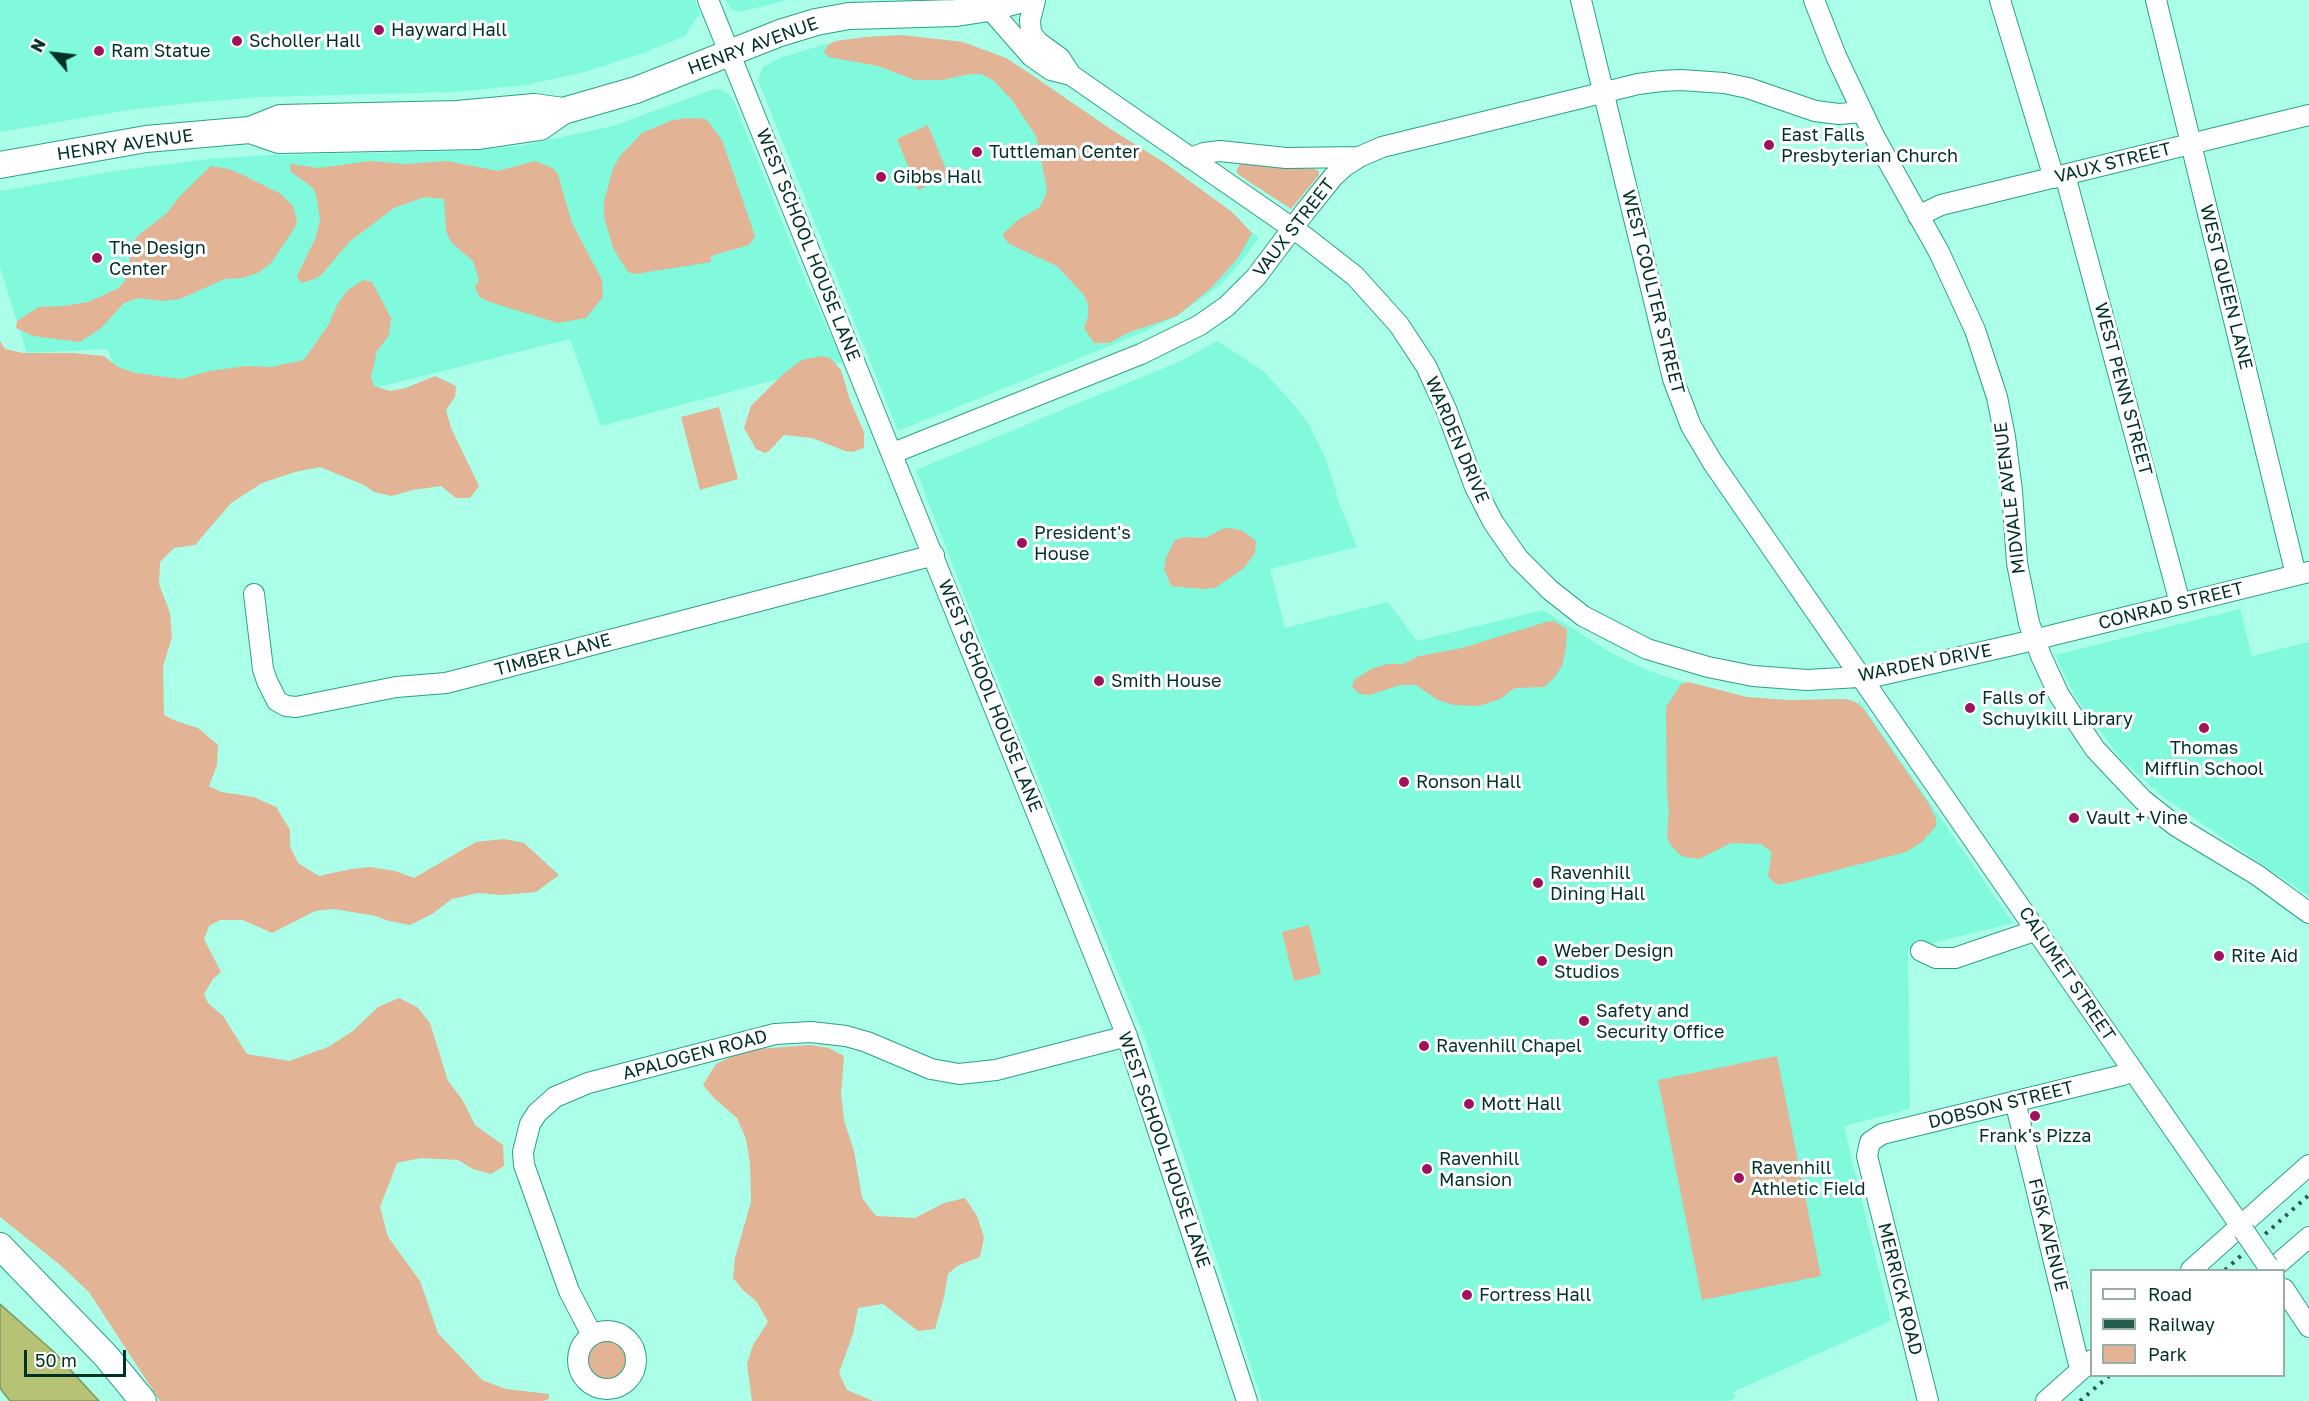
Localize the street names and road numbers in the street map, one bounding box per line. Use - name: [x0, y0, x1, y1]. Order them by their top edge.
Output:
- street label: HENRY AVENUE: [685, 12, 821, 80]
- street label: HENRY AVENUE: [55, 125, 195, 165]
- street label: WEST SCHOOL HOUSE LANE: [751, 126, 865, 364]
- street label: VAUX STREET: [2052, 138, 2174, 188]
- street label: VAUX STREET: [1249, 174, 1339, 282]
- street label: WEST COULTER STREET: [1617, 188, 1689, 396]
- street label: WEST QUEEN LANE: [2195, 202, 2257, 372]
- street label: WEST PENN STREET: [2090, 300, 2156, 478]
- street label: WARDEN DRIVE: [1421, 373, 1493, 507]
- street label: MIDVALE AVENUE: [1990, 421, 2030, 575]
- street label: WEST SCHOOL HOUSE LANE: [933, 577, 1047, 815]
- street label: CONRAD STREET: [2096, 578, 2246, 634]
- street label: TIMBER LANE: [492, 629, 614, 681]
- street label: WARDEN DRIVE: [1856, 639, 1994, 687]
- street label: CALUMET STREET: [2014, 903, 2120, 1045]
- street label: APALOGEN ROAD: [620, 1025, 770, 1085]
- street label: WEST SCHOOL HOUSE LANE: [1113, 1029, 1215, 1271]
- street label: DOBSON STREET: [1926, 1076, 2076, 1134]
- street label: FISK AVENUE: [2023, 1176, 2073, 1294]
- street label: MERRICK ROAD: [1873, 1221, 1927, 1357]

